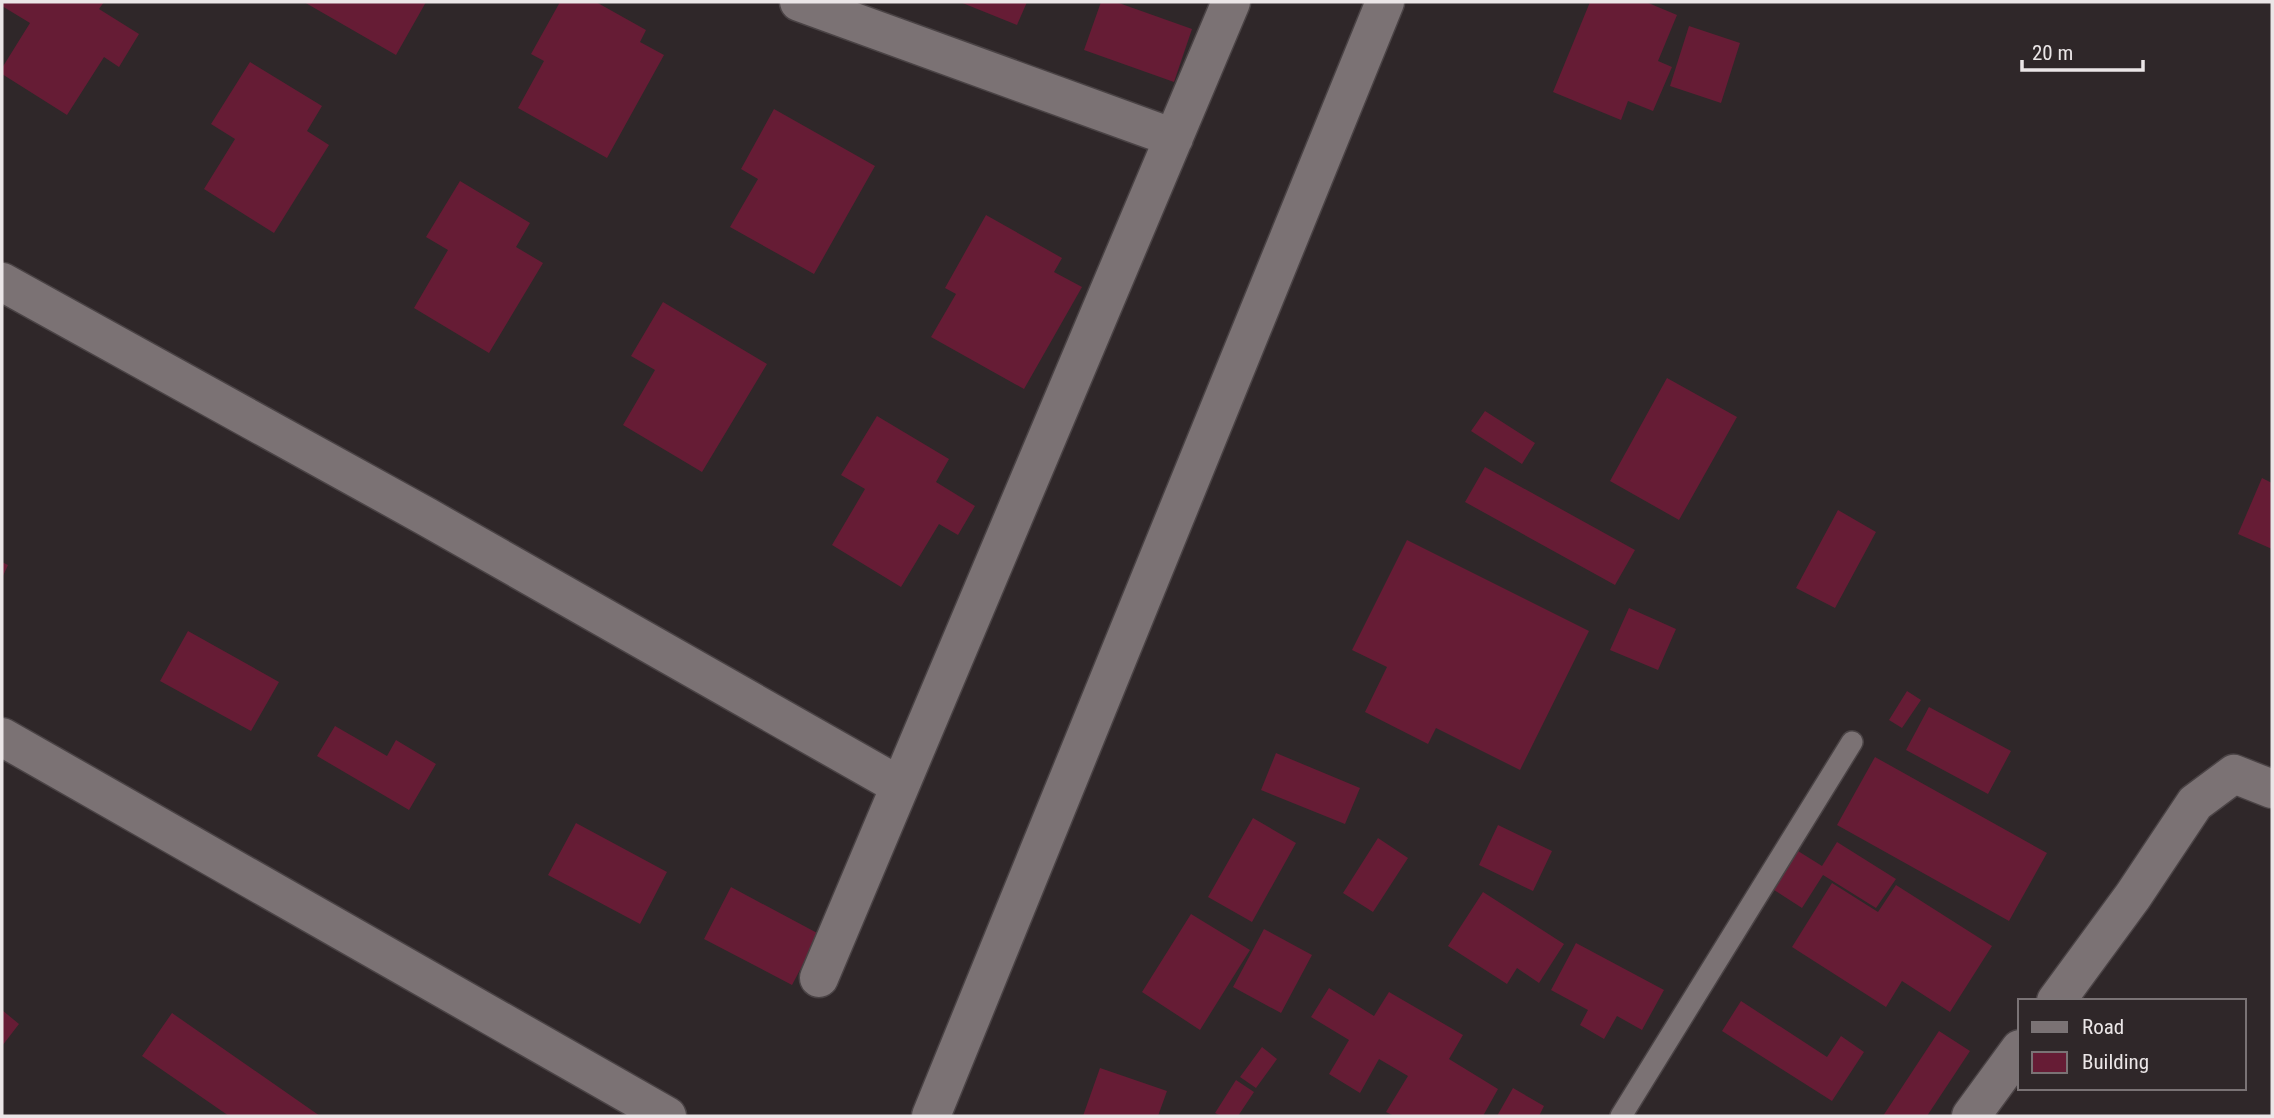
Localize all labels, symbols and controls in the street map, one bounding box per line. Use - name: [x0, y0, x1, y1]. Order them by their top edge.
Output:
- scale bar: [2022, 28, 2143, 72]
- text: 20 m: [2032, 41, 2073, 65]
- legend: [2018, 999, 2246, 1090]
- text: Road: [2082, 1015, 2124, 1039]
- text: Building: [2082, 1050, 2149, 1074]

